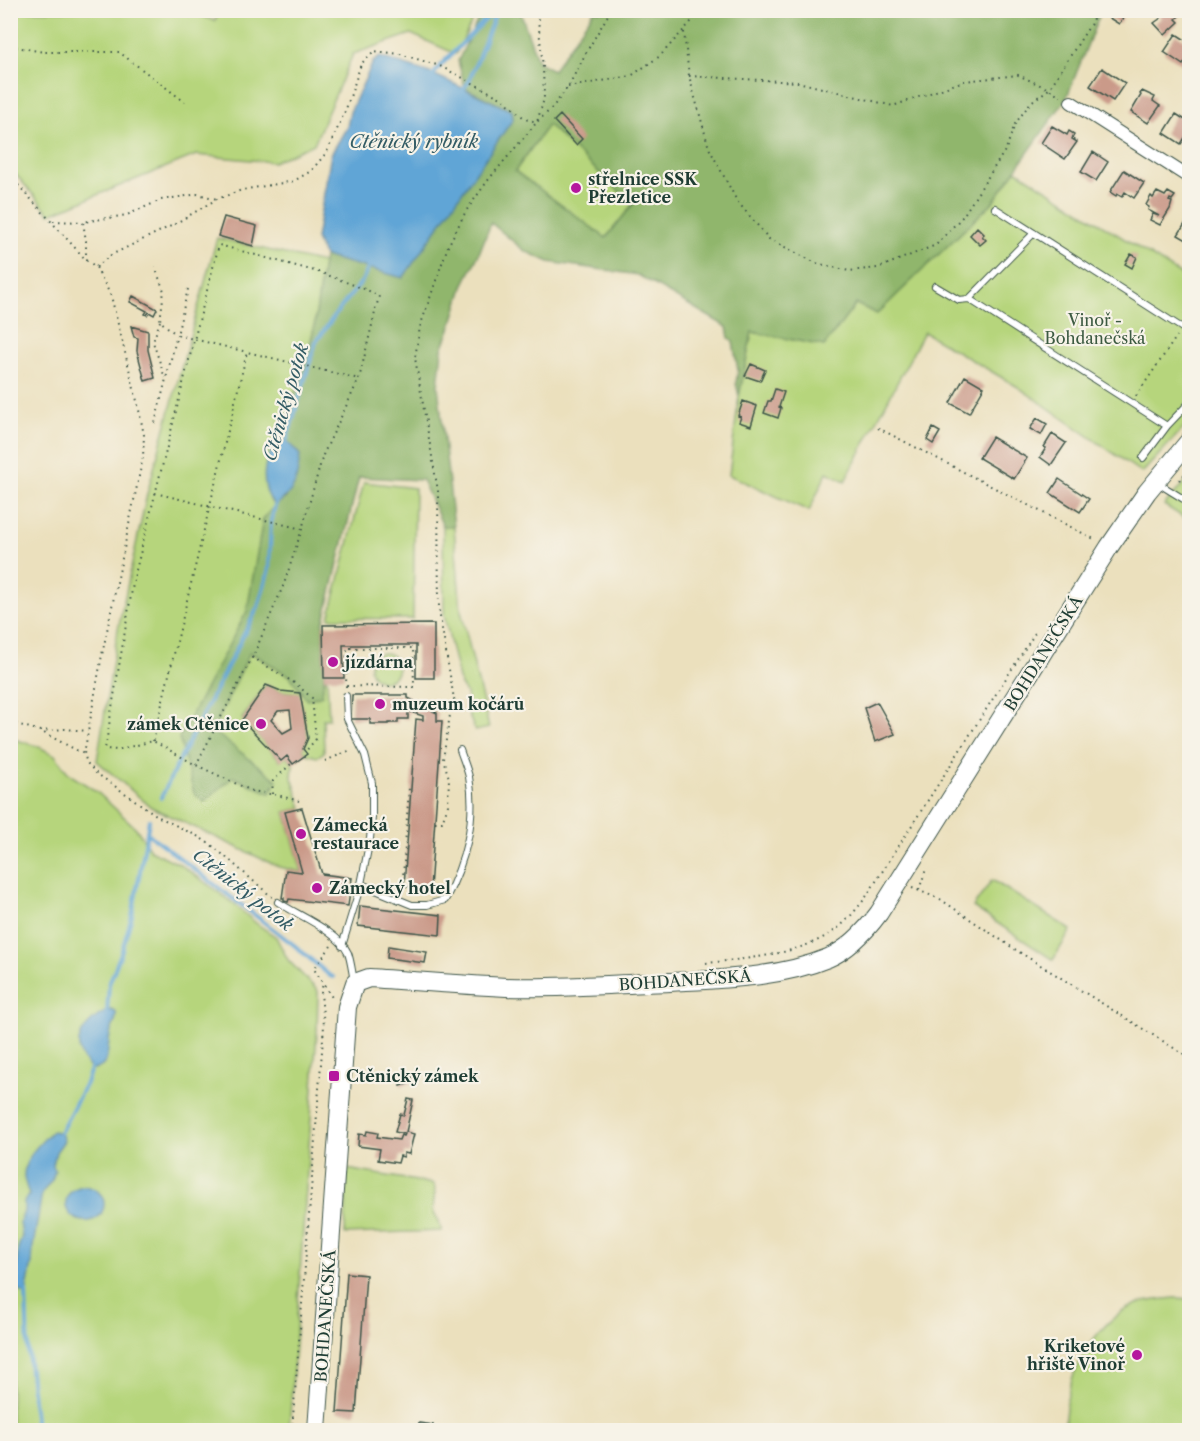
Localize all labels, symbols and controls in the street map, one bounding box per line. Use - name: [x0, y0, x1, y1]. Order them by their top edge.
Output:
- water label: Ctěnický rybník: [350, 131, 479, 153]
- place label: střelnice SSK Přezletice: [588, 169, 698, 207]
- marker: střelnice SSK Přezletice: [569, 181, 583, 195]
- park label: Vinoř - Bohdanečská: [1044, 310, 1146, 348]
- water label: Ctěnický potok: [259, 340, 313, 463]
- street label: BOHDANEČSKÁ: [998, 590, 1087, 715]
- place label: jízdárna: [342, 652, 414, 672]
- marker: jízdárna: [326, 655, 340, 669]
- place label: muzeum kočárů: [392, 694, 525, 714]
- marker: muzeum kočárů: [373, 697, 387, 711]
- place label: zámek Ctěnice: [127, 714, 249, 734]
- marker: zámek Ctěnice: [254, 717, 268, 731]
- place label: Zámecká restaurace: [313, 815, 400, 853]
- marker: Zámecká restaurace: [294, 827, 308, 841]
- water label: Ctěnický potok: [188, 844, 298, 936]
- place label: Zámecký hotel: [329, 878, 451, 898]
- marker: Zámecký hotel: [310, 881, 324, 895]
- street label: BOHDANEČSKÁ: [618, 964, 753, 995]
- place label: Ctěnický zámek: [346, 1066, 479, 1086]
- marker: Ctěnický zámek: [327, 1069, 341, 1083]
- street label: BOHDANEČSKÁ: [309, 1248, 340, 1383]
- place label: Kriketové hřiště Vinoř: [1027, 1336, 1125, 1374]
- marker: Kriketové hřiště Vinoř: [1130, 1348, 1144, 1362]

